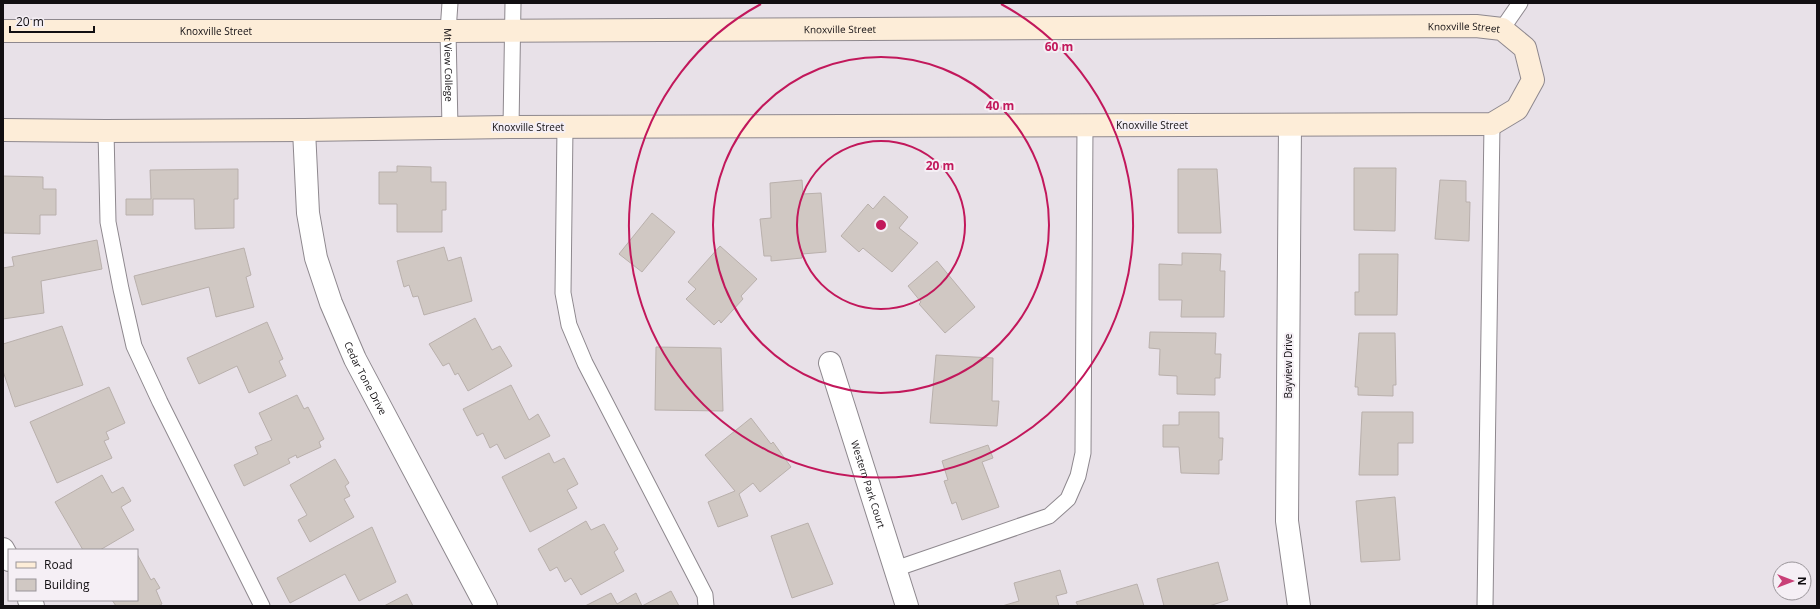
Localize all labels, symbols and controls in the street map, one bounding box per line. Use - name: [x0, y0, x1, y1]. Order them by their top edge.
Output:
- scale bar: [10, 8, 94, 34]
- text: 20 m: [16, 13, 44, 30]
- street label: Knoxville Street: [1428, 19, 1501, 36]
- street label: Knoxville Street: [804, 22, 877, 36]
- street label: Knoxville Street: [180, 24, 253, 38]
- street label: Mt View College: [441, 28, 456, 102]
- text: 60 m: [1045, 38, 1073, 55]
- text: 40 m: [986, 97, 1014, 114]
- street label: Knoxville Street: [1116, 118, 1189, 132]
- street label: Knoxville Street: [492, 120, 565, 134]
- text: 20 m: [926, 157, 954, 174]
- centre of rings: [874, 218, 888, 232]
- street label: Bayview Drive: [1281, 333, 1295, 399]
- street label: Cedar Tone Drive: [341, 339, 391, 418]
- street label: Western Park Court: [848, 438, 889, 530]
- legend: [8, 549, 138, 601]
- text: Road: [44, 556, 73, 573]
- north arrow: [1772, 561, 1812, 601]
- text: Building: [44, 576, 90, 593]
- text: N: [1795, 577, 1810, 585]

